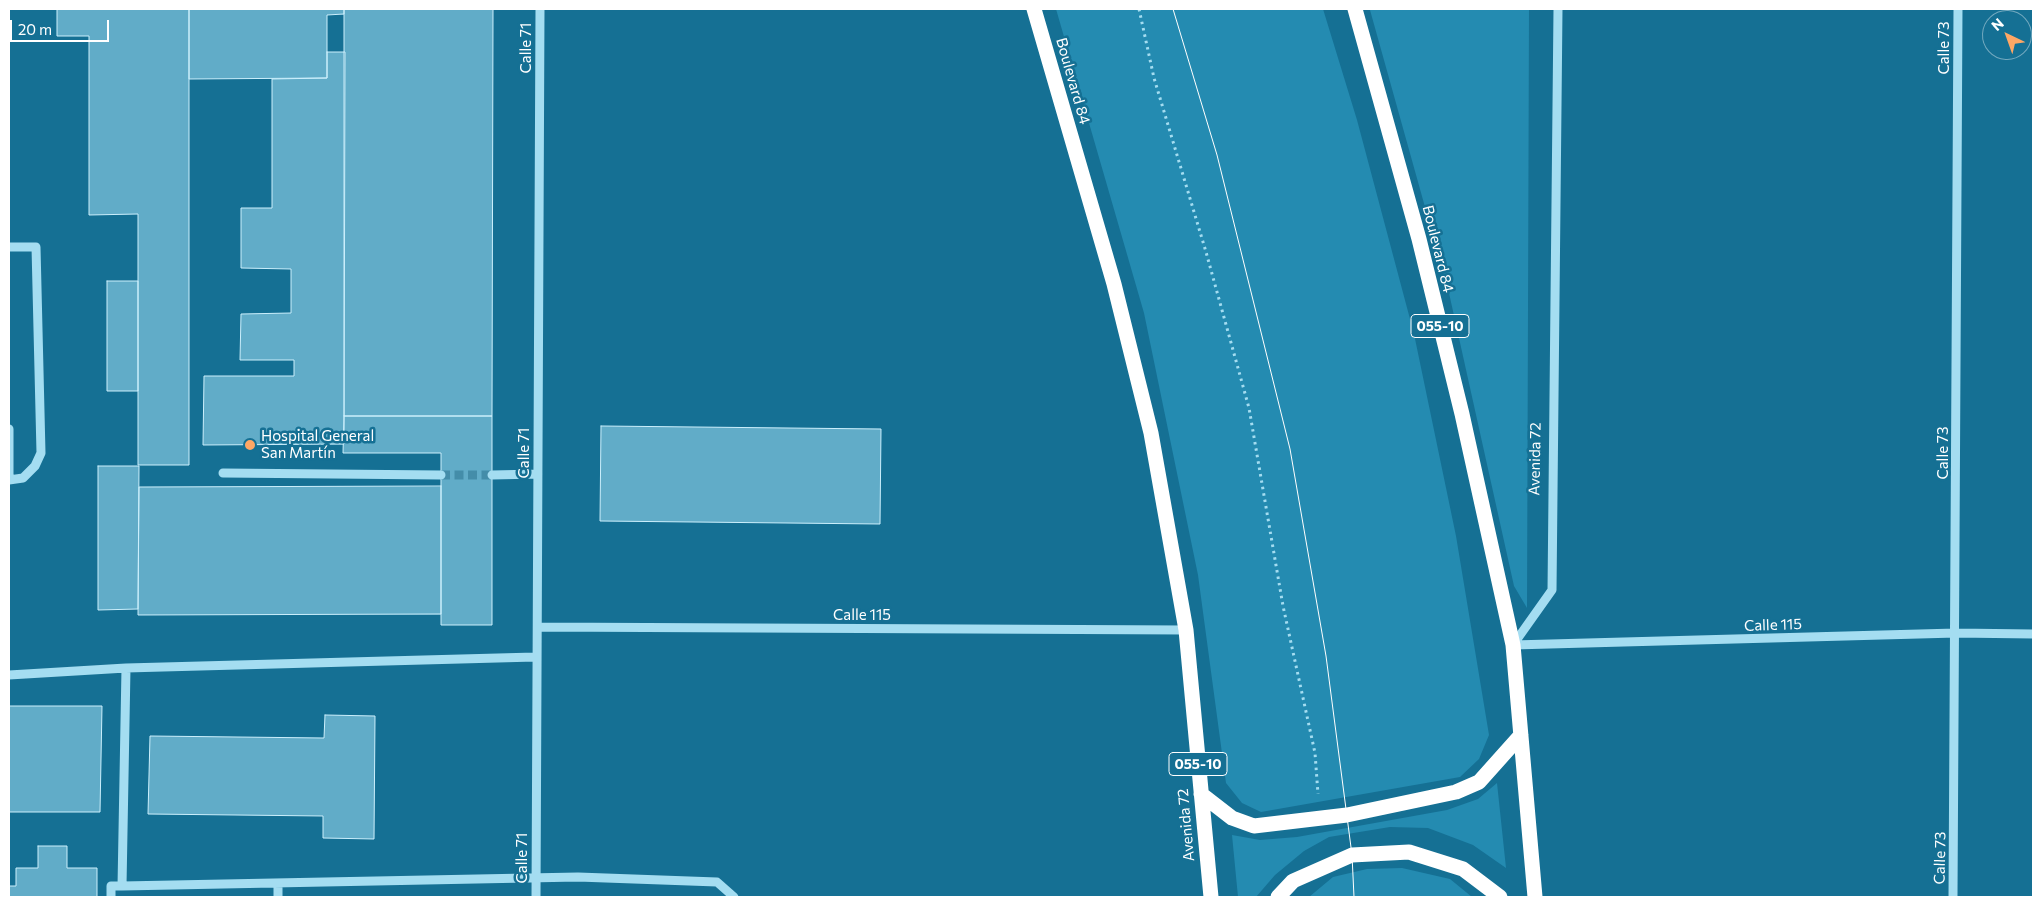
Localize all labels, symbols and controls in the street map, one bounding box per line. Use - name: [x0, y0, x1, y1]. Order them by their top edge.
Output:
- scale bar: [12, 10, 111, 42]
- north arrow: [1982, 10, 2032, 60]
- text: N: [1988, 14, 2007, 34]
- text: 20 m: [18, 20, 52, 38]
- street label: Calle 73: [1935, 21, 1953, 75]
- street label: Calle 71: [517, 23, 535, 73]
- street label: Boulevard 84: [1052, 36, 1094, 126]
- street label: Boulevard 84: [1418, 203, 1458, 295]
- road number: 055-10: [1411, 314, 1469, 338]
- street label: Avenida 72: [1525, 422, 1545, 496]
- street label: Calle 73: [1934, 426, 1952, 480]
- place label: Hospital General San Martín: [261, 427, 374, 462]
- street label: Calle 71: [515, 428, 533, 478]
- marker: Hospital General San Martín: [243, 438, 257, 452]
- street label: Calle 115: [833, 606, 891, 624]
- street label: Calle 115: [1744, 615, 1802, 635]
- road number: 055-10: [1169, 752, 1227, 776]
- street label: Avenida 72: [1174, 788, 1198, 862]
- street label: Calle 73: [1931, 831, 1949, 885]
- street label: Calle 71: [513, 833, 531, 883]

